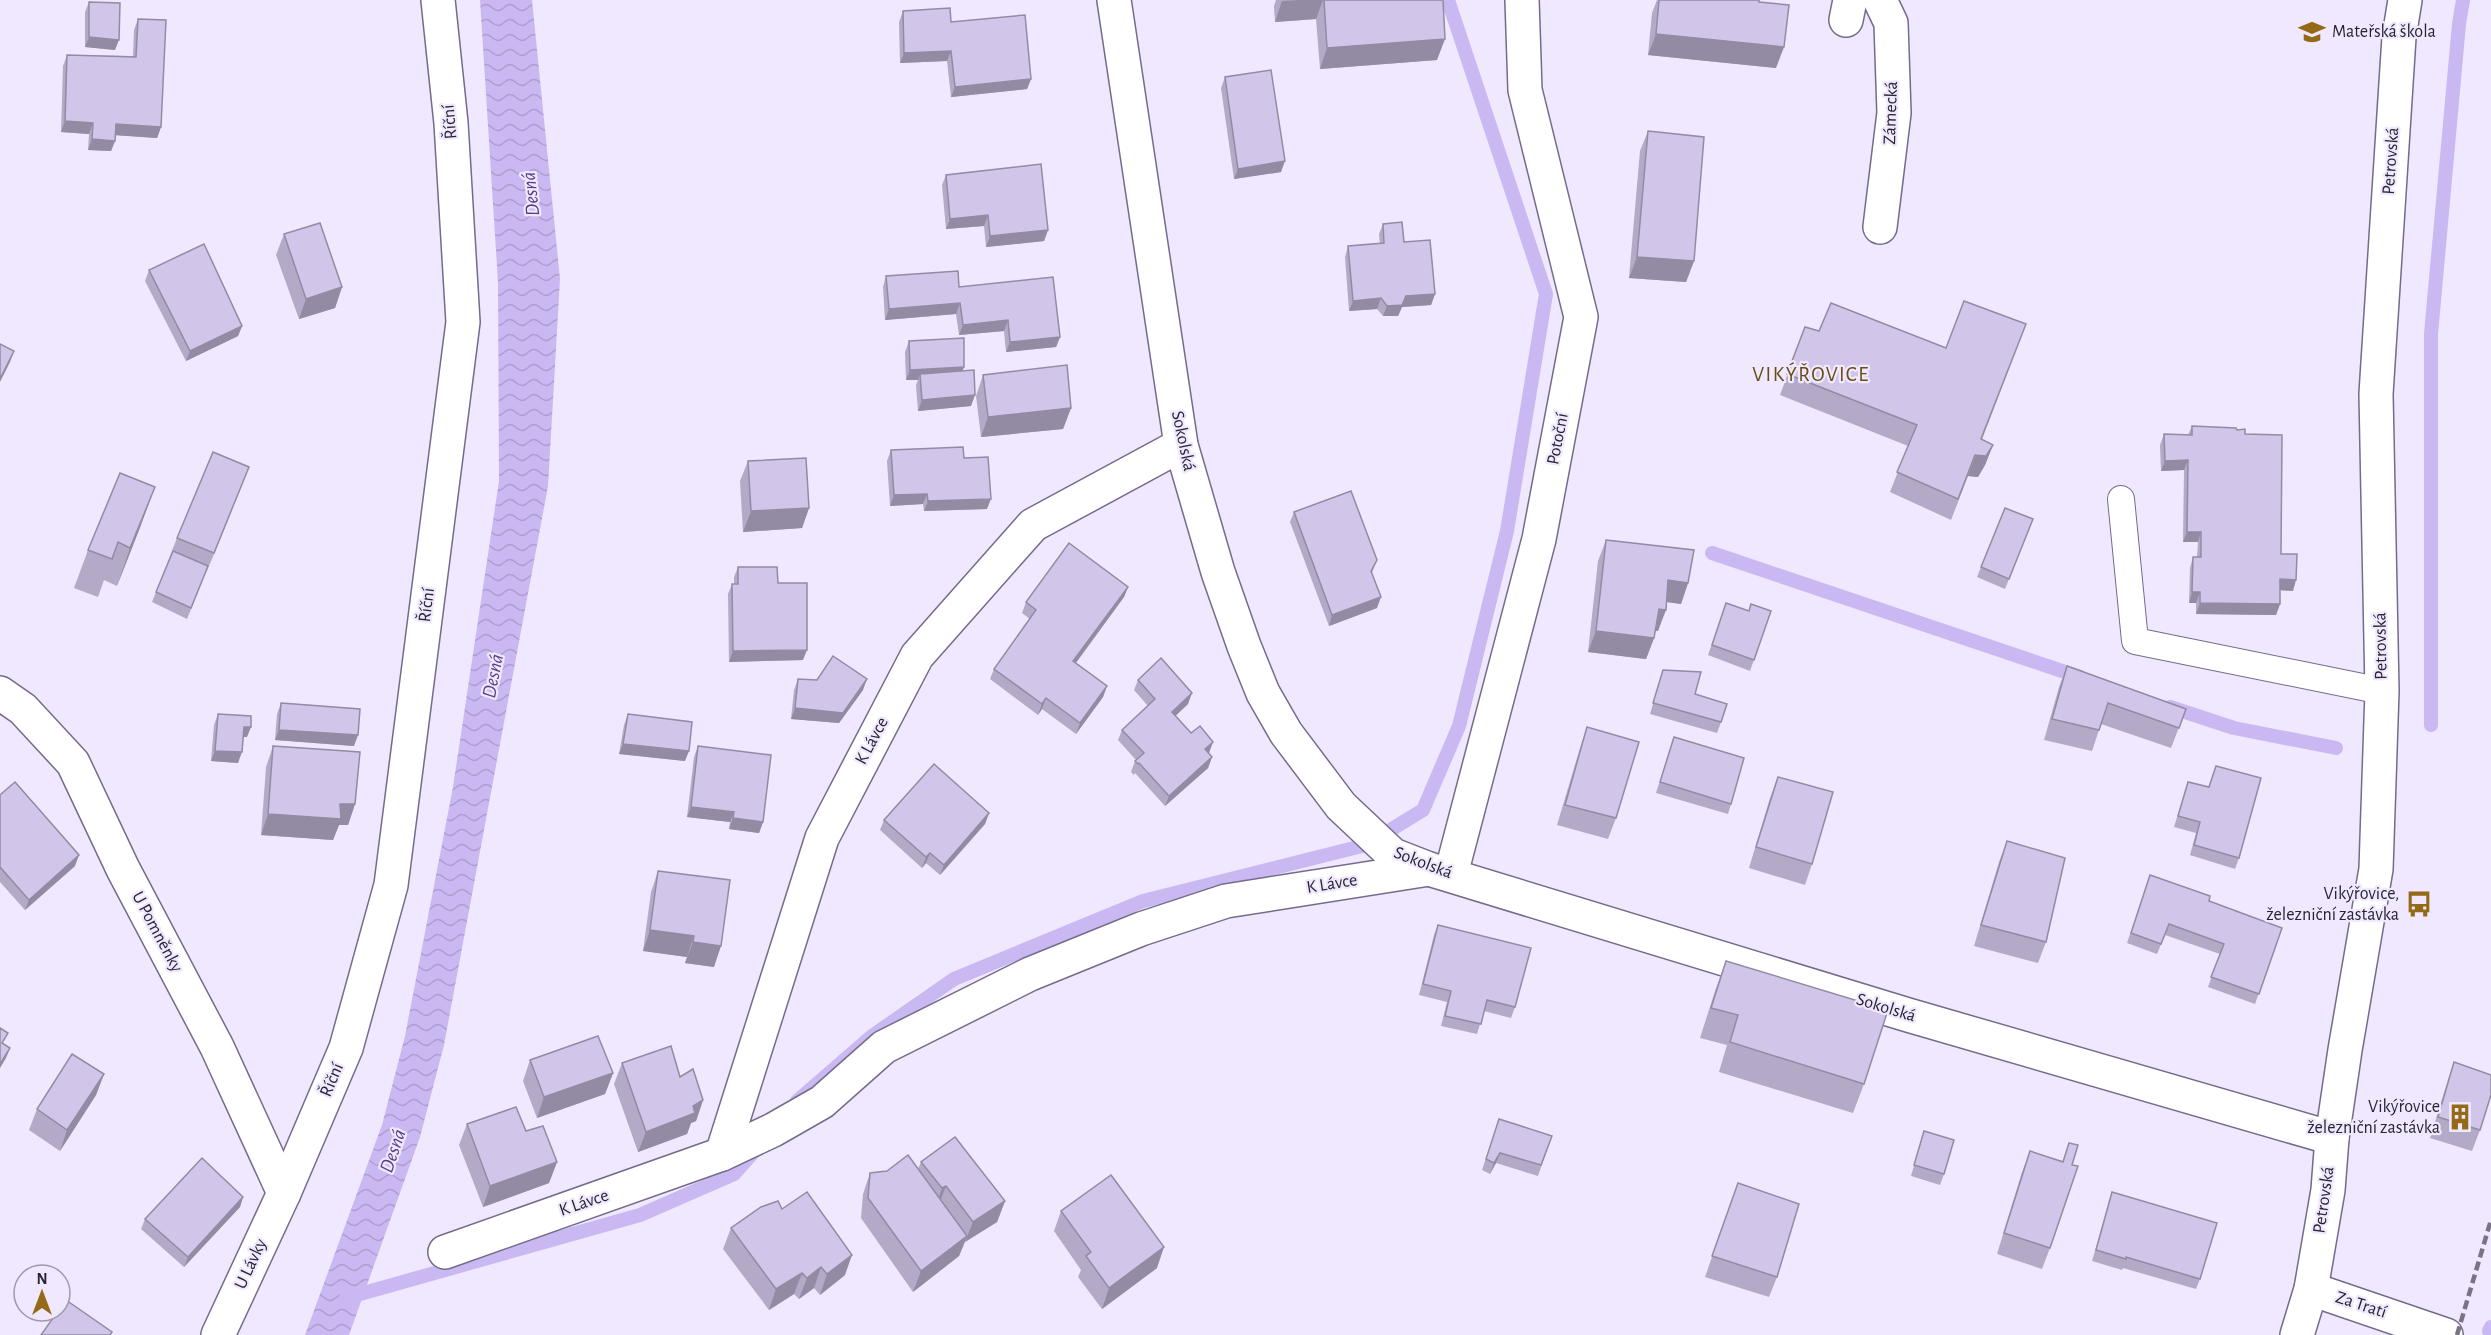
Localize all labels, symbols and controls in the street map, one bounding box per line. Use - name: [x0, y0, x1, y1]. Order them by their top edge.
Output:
- school or university icon: Mateřská škola: [2297, 17, 2327, 47]
- place label: Mateřská škola: [2332, 23, 2436, 41]
- street label: Zámecká: [1881, 81, 1901, 145]
- street label: Říční: [436, 103, 460, 140]
- street label: Petrovská: [2380, 127, 2402, 195]
- water label: Desná: [519, 171, 543, 217]
- district label: VIKÝŘOVICE: [1752, 362, 1870, 385]
- street label: Sokolská: [1168, 409, 1198, 473]
- street label: Potoční: [1544, 411, 1572, 466]
- street label: Říční: [413, 586, 438, 623]
- street label: Petrovská: [2371, 612, 2391, 680]
- water label: Desná: [479, 652, 507, 700]
- street label: K Lávce: [852, 714, 892, 768]
- street label: Sokolská: [1391, 844, 1455, 882]
- street label: K Lávce: [1305, 871, 1359, 897]
- place label: Vikýřovice, železniční zastávka: [2266, 885, 2399, 924]
- street label: U Pomněnky: [128, 889, 186, 976]
- bus stop icon: Vikýřovice, železniční zastávka: [2404, 889, 2434, 919]
- street label: Sokolská: [1854, 990, 1918, 1026]
- street label: Říční: [314, 1059, 347, 1100]
- place label: Vikýřovice železniční zastávka: [2307, 1098, 2440, 1137]
- building icon: Vikýřovice železniční zastávka: [2445, 1102, 2475, 1132]
- water label: Desná: [376, 1127, 410, 1175]
- street label: Petrovská: [2310, 1165, 2338, 1235]
- street label: K Lávce: [557, 1186, 611, 1220]
- street label: U Lávky: [232, 1236, 271, 1292]
- north arrow: [12, 1263, 72, 1323]
- text: N: [36, 1271, 48, 1287]
- street label: Za Tratí: [2333, 1288, 2389, 1322]

